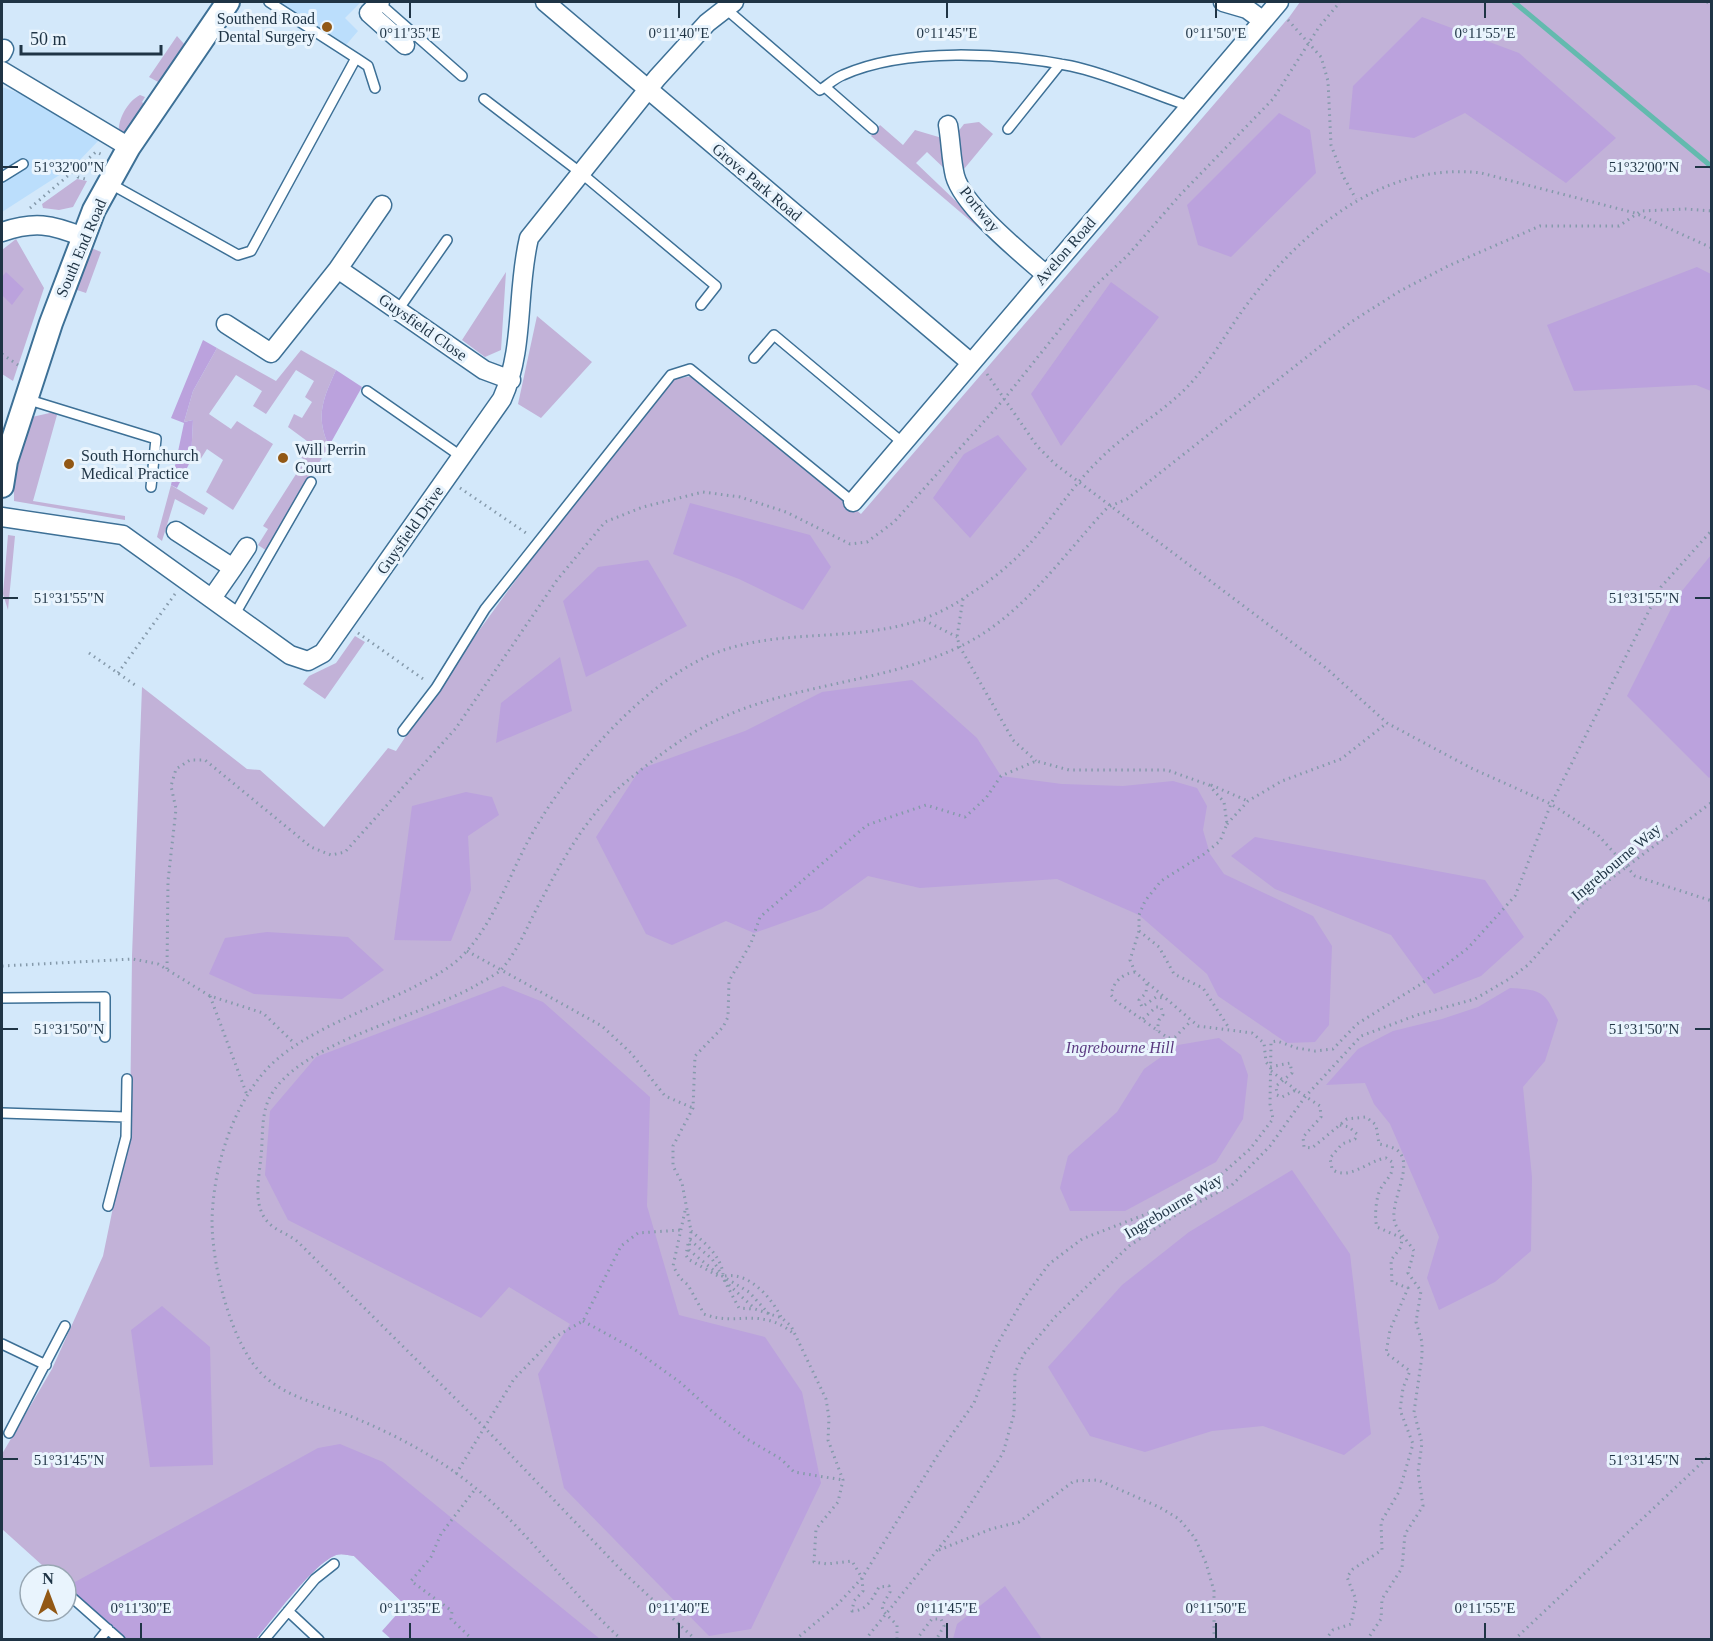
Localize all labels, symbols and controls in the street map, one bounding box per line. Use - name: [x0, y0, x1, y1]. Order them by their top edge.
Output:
- place label: Southend Road Dental Surgery: [217, 10, 315, 46]
- scale bar: [21, 18, 160, 56]
- marker: Southend Road Dental Surgery: [320, 20, 334, 34]
- text: 0°11'35"E: [380, 25, 440, 41]
- text: 0°11'40"E: [649, 25, 709, 41]
- text: 0°11'45"E: [917, 25, 977, 41]
- text: 0°11'50"E: [1186, 25, 1246, 41]
- text: 0°11'55"E: [1455, 25, 1515, 41]
- text: 50 m: [30, 29, 67, 49]
- street label: Grove Park Road: [709, 140, 805, 224]
- text: 51°32'00"N: [34, 159, 104, 175]
- text: 51°32'00"N: [1609, 159, 1679, 175]
- street label: Portway: [956, 183, 1003, 236]
- street label: South End Road: [53, 196, 109, 300]
- street label: Avelon Road: [1031, 214, 1099, 288]
- street label: Guysfield Close: [375, 290, 470, 364]
- place label: Will Perrin Court: [295, 441, 366, 476]
- place label: South Hornchurch Medical Practice: [81, 447, 199, 482]
- marker: Will Perrin Court: [276, 451, 290, 465]
- marker: South Hornchurch Medical Practice: [62, 457, 76, 471]
- street label: Guysfield Drive: [373, 483, 447, 578]
- text: 51°31'55"N: [34, 590, 104, 606]
- text: 51°31'55"N: [1609, 590, 1679, 606]
- street label: Ingrebourne Way: [1568, 820, 1665, 905]
- text: 51°31'50"N: [34, 1021, 104, 1037]
- text: 51°31'50"N: [1609, 1021, 1679, 1037]
- park label: Ingrebourne Hill: [1065, 1039, 1175, 1057]
- street label: Ingrebourne Way: [1121, 1170, 1225, 1243]
- text: 51°31'45"N: [34, 1452, 104, 1468]
- text: 51°31'45"N: [1609, 1452, 1679, 1468]
- north arrow: [18, 1563, 78, 1623]
- text: N: [42, 1570, 54, 1587]
- text: 0°11'30"E: [111, 1600, 171, 1616]
- text: 0°11'35"E: [380, 1600, 440, 1616]
- text: 0°11'40"E: [649, 1600, 709, 1616]
- text: 0°11'45"E: [917, 1600, 977, 1616]
- text: 0°11'50"E: [1186, 1600, 1246, 1616]
- text: 0°11'55"E: [1455, 1600, 1515, 1616]

